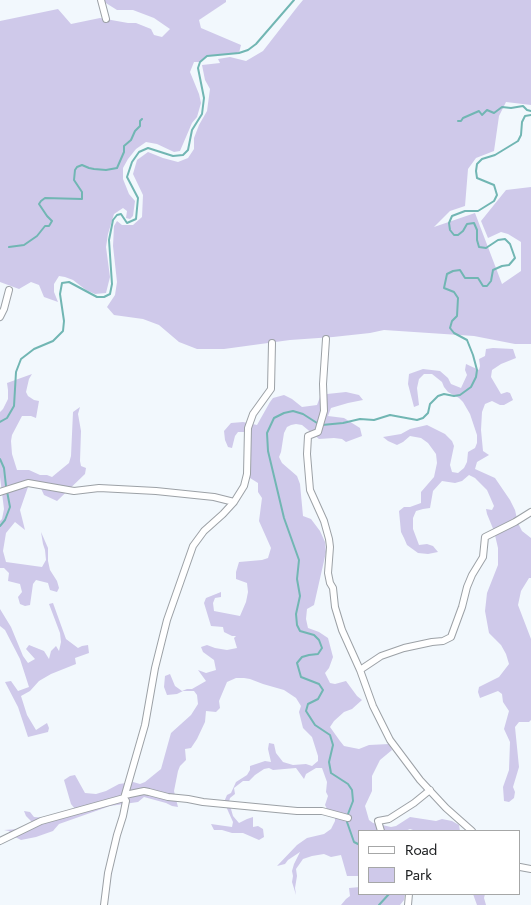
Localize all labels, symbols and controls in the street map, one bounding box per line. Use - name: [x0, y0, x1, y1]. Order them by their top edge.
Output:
- legend: [358, 830, 521, 895]
- text: Road: [405, 839, 437, 861]
- text: Park: [405, 864, 432, 886]

